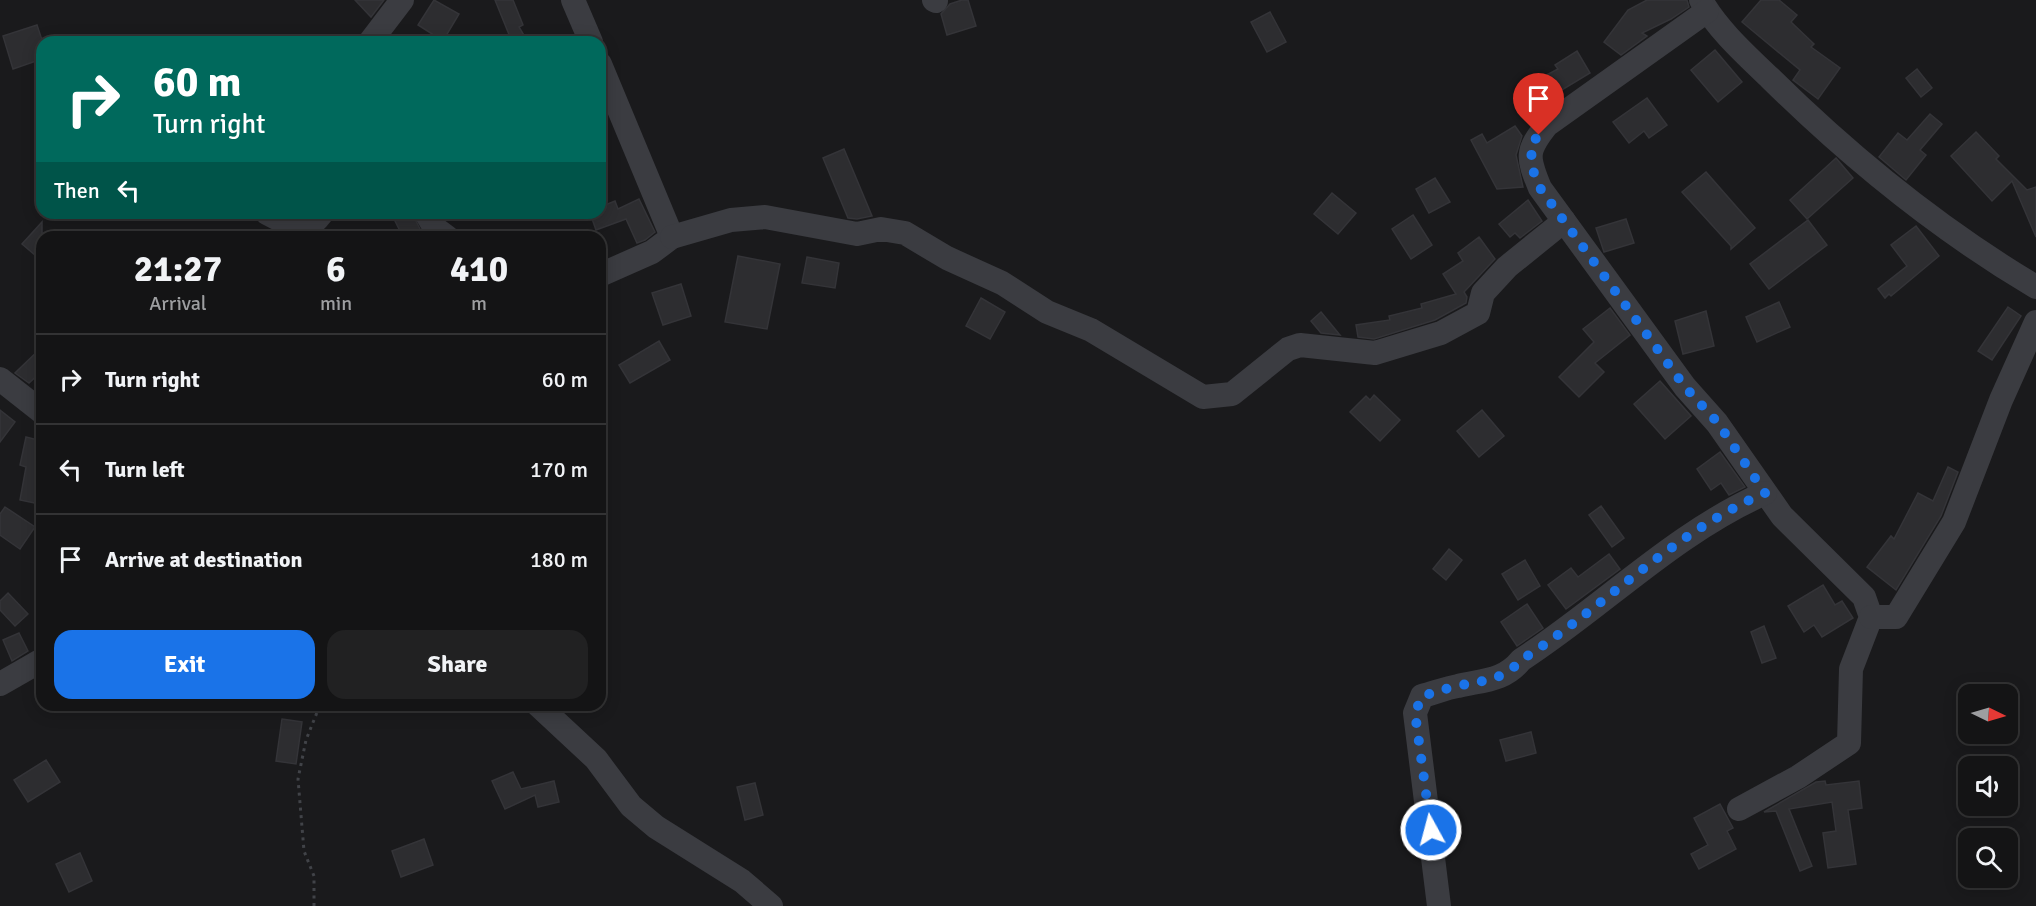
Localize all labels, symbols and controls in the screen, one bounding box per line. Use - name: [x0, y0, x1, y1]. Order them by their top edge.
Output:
- text: 60 m: [153, 57, 242, 108]
- icon: right: [54, 60, 132, 138]
- pin: [1513, 73, 1564, 135]
- icon: arrive: [1522, 82, 1555, 115]
- text: Turn right: [153, 108, 266, 141]
- icon: left: [112, 174, 145, 207]
- text: Then: [54, 177, 100, 204]
- text: 21:27: [134, 247, 222, 292]
- text: 6: [326, 247, 346, 292]
- text: 410: [450, 247, 508, 292]
- text: Arrival: [149, 291, 207, 316]
- text: min: [320, 291, 352, 316]
- text: m: [471, 291, 487, 316]
- icon: right: [54, 363, 87, 396]
- text: Turn right: [105, 366, 200, 393]
- text: 60 m: [542, 366, 588, 393]
- icon: left: [54, 453, 87, 486]
- text: Turn left: [105, 456, 185, 483]
- text: 170 m: [530, 456, 588, 483]
- icon: arrive: [54, 543, 87, 576]
- text: Arrive at destination: [105, 546, 302, 573]
- text: 180 m: [530, 546, 588, 573]
- button: Exit: [54, 630, 315, 699]
- button: Share: [327, 630, 588, 699]
- north arrow: [1958, 684, 2018, 744]
- map controls: [1958, 684, 2018, 888]
- button: sound: [1958, 756, 2018, 816]
- position arrow: [1399, 798, 1463, 862]
- button: search: [1958, 828, 2018, 888]

